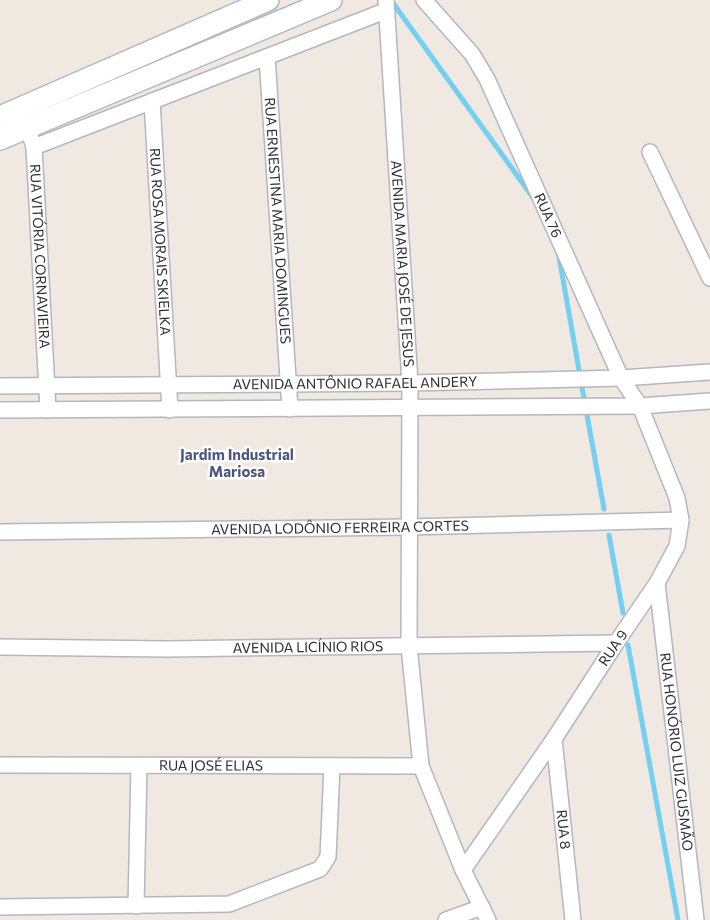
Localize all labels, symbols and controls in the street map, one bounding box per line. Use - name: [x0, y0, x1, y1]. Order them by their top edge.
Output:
- street label: RUA ERNESTINA MARIA DOMINGUES: [262, 97, 295, 344]
- street label: RUA ROSA MORAIS SKIELKA: [147, 147, 175, 336]
- street label: AVENIDA MARIA JOSÉ DE JESUS: [388, 160, 418, 367]
- street label: RUA VITÓRIA CORNAVIEIRA: [27, 164, 54, 349]
- street label: RUA 76: [531, 190, 566, 240]
- street label: AVENIDA ANTÔNIO RAFAEL ANDERY: [233, 372, 477, 392]
- district label: Jardim Industrial Mariosa: [180, 445, 294, 480]
- street label: AVENIDA LODÔNIO FERREIRA CORTES: [211, 516, 469, 537]
- street label: RUA 9: [594, 626, 631, 669]
- street label: AVENIDA LICÍNIO RIOS: [233, 637, 383, 656]
- street label: RUA HONÓRIO LUIZ GUSMÃO: [657, 652, 697, 852]
- street label: RUA JOSÉ ELIAS: [159, 756, 263, 774]
- street label: RUA 8: [553, 809, 575, 850]

